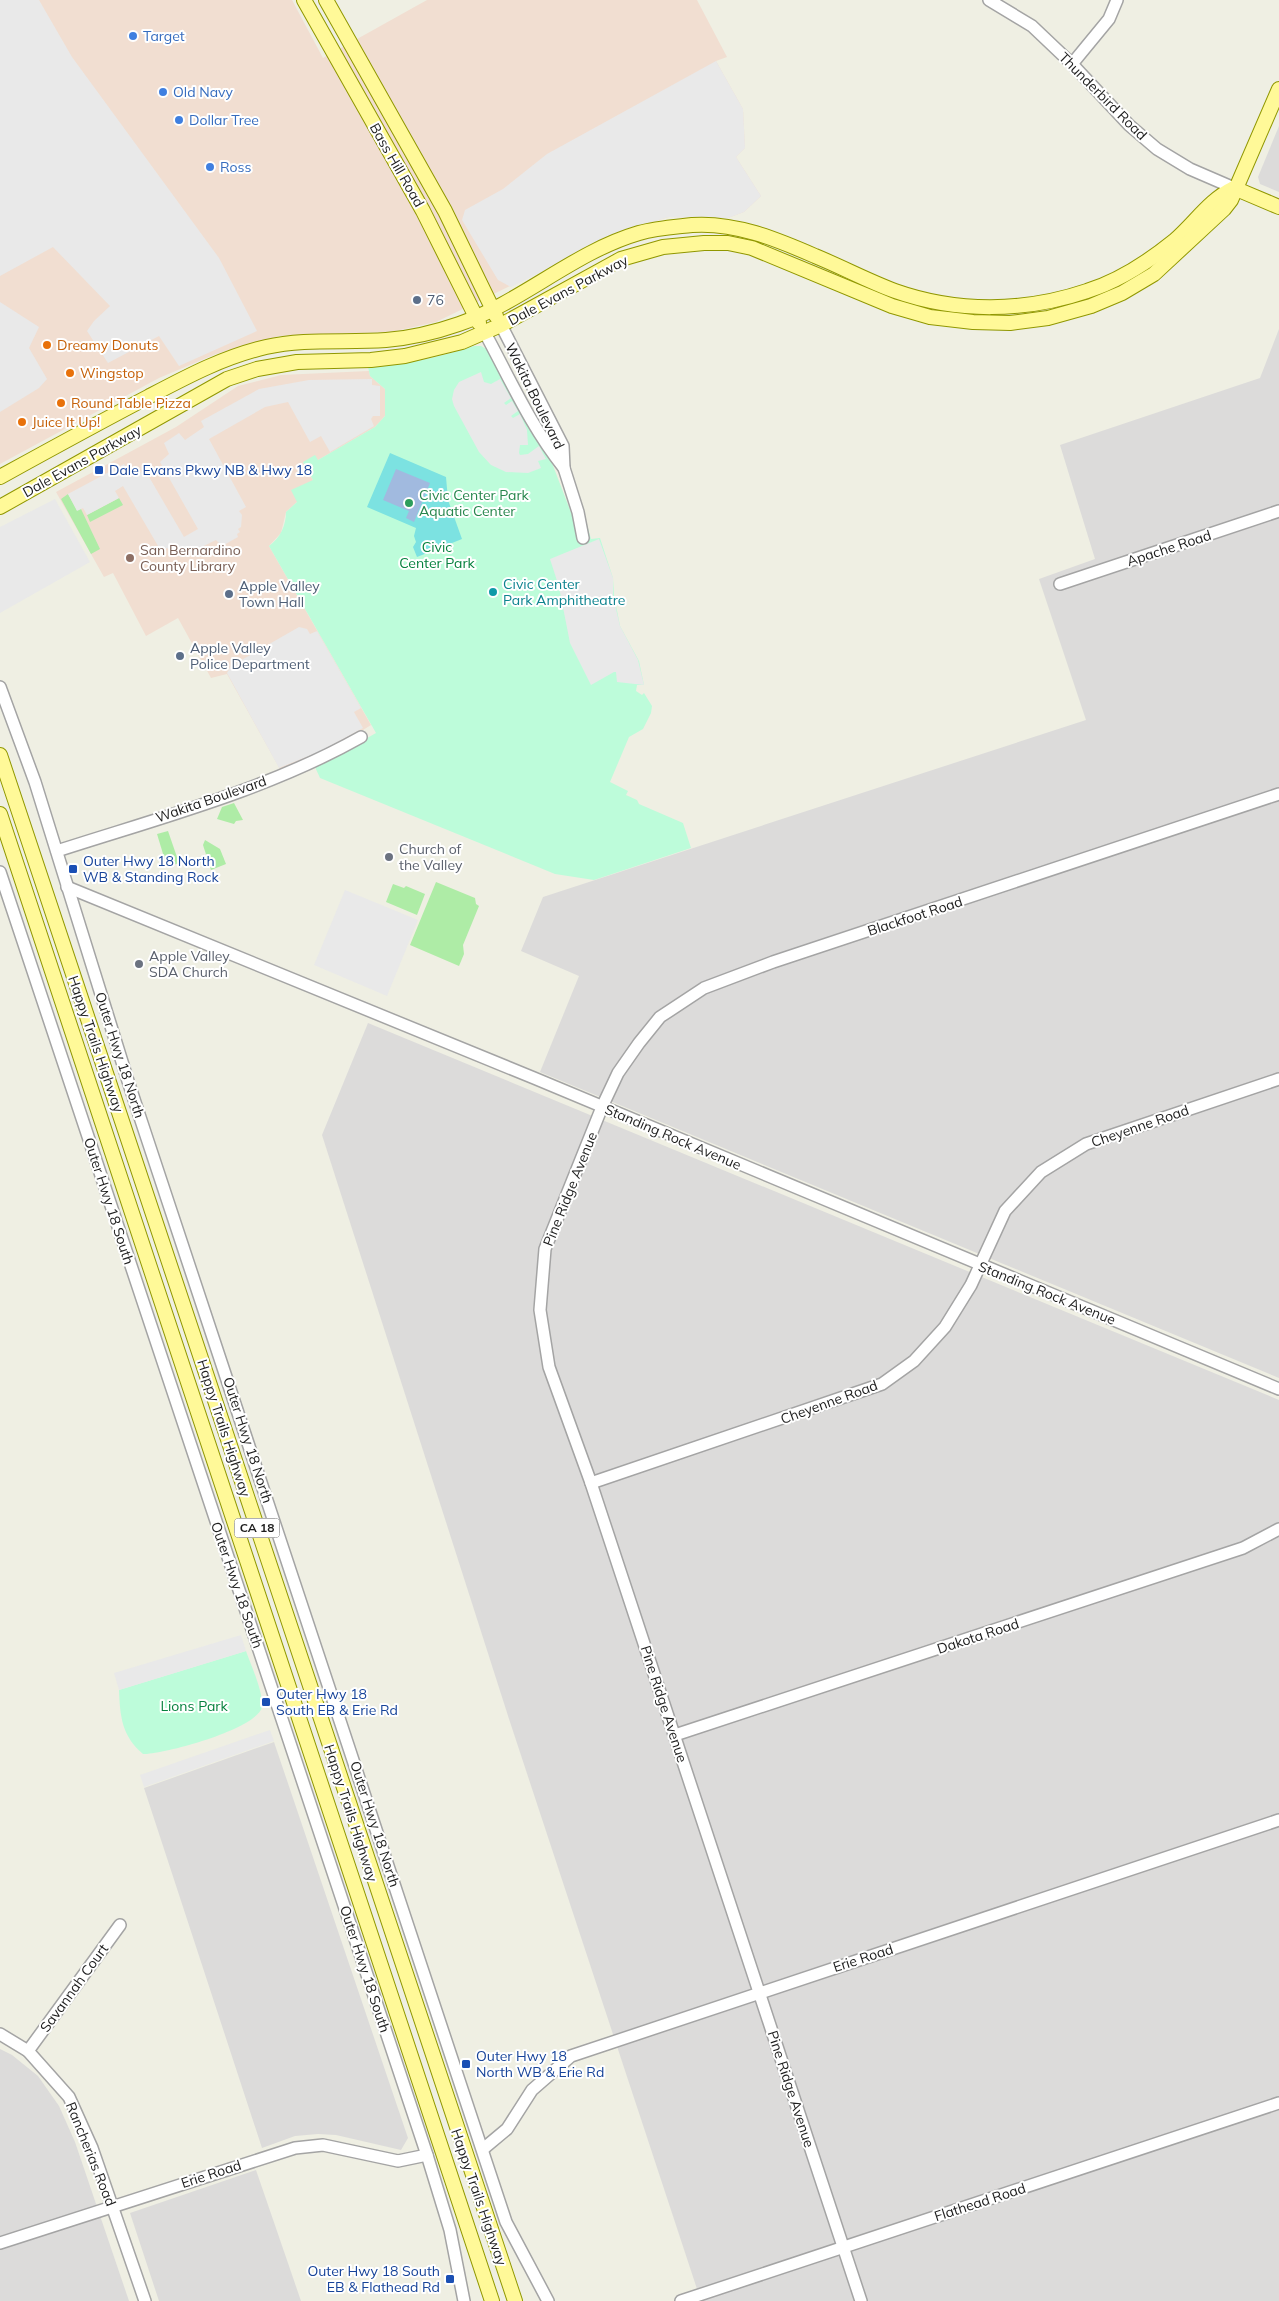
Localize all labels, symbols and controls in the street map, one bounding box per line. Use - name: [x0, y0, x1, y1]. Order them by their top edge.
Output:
- place label: Target: [143, 27, 185, 45]
- marker: Target: [127, 30, 139, 42]
- street label: Thunderbird Road: [1055, 48, 1151, 144]
- place label: Old Navy: [173, 83, 234, 101]
- marker: Old Navy: [157, 86, 169, 98]
- place label: Dollar Tree: [189, 111, 259, 129]
- marker: Dollar Tree: [173, 114, 185, 126]
- street label: Bass Hill Road: [366, 120, 428, 210]
- place label: Ross: [220, 158, 251, 176]
- marker: Ross: [204, 161, 216, 173]
- street label: Dale Evans Parkway: [505, 251, 631, 329]
- place label: 76: [427, 291, 444, 309]
- marker: 76: [411, 294, 423, 306]
- place label: Dreamy Donuts: [57, 336, 158, 354]
- marker: Dreamy Donuts: [41, 339, 53, 351]
- street label: Wakita Boulevard: [501, 340, 569, 452]
- place label: Wingstop: [80, 364, 144, 382]
- marker: Wingstop: [64, 367, 76, 379]
- place label: Round Table Pizza: [71, 394, 191, 412]
- marker: Round Table Pizza: [55, 397, 67, 409]
- place label: Juice It Up!: [32, 413, 100, 431]
- marker: Juice It Up!: [16, 416, 28, 428]
- street label: Dale Evans Parkway: [19, 421, 145, 501]
- place label: Dale Evans Pkwy NB & Hwy 18: [109, 461, 312, 479]
- marker: Dale Evans Pkwy NB & Hwy 18: [93, 464, 105, 476]
- place label: Civic Center Park Aquatic Center: [419, 486, 530, 520]
- marker: Civic Center Park Aquatic Center: [403, 497, 415, 509]
- street label: Apache Road: [1124, 526, 1214, 570]
- park label: Civic Center Park: [399, 538, 476, 572]
- place label: San Bernardino County Library: [140, 541, 241, 575]
- marker: San Bernardino County Library: [124, 552, 136, 564]
- place label: Civic Center Park Amphitheatre: [503, 575, 625, 609]
- place label: Apple Valley Town Hall: [239, 577, 320, 611]
- marker: Civic Center Park Amphitheatre: [487, 586, 499, 598]
- marker: Apple Valley Town Hall: [223, 588, 235, 600]
- place label: Apple Valley Police Department: [190, 639, 310, 673]
- marker: Apple Valley Police Department: [174, 650, 186, 662]
- street label: Wakita Boulevard: [153, 772, 269, 826]
- place label: Church of the Valley: [399, 840, 463, 874]
- marker: Church of the Valley: [383, 851, 395, 863]
- place label: Outer Hwy 18 North WB & Standing Rock: [83, 852, 219, 886]
- marker: Outer Hwy 18 North WB & Standing Rock: [67, 863, 79, 875]
- street label: Blackfoot Road: [865, 892, 965, 940]
- place label: Apple Valley SDA Church: [149, 947, 230, 981]
- marker: Apple Valley SDA Church: [133, 958, 145, 970]
- street label: Happy Trails Highway: [64, 973, 128, 1115]
- street label: Outer Hwy 18 North: [91, 990, 149, 1120]
- street label: Standing Rock Avenue: [602, 1100, 744, 1174]
- street label: Cheyenne Road: [1089, 1101, 1191, 1151]
- street label: Pine Ridge Avenue: [539, 1129, 601, 1249]
- street label: Outer Hwy 18 South: [80, 1135, 138, 1267]
- street label: Standing Rock Avenue: [976, 1257, 1118, 1329]
- street label: Happy Trails Highway: [193, 1357, 255, 1499]
- street label: Outer Hwy 18 North: [219, 1375, 277, 1505]
- street label: Cheyenne Road: [778, 1376, 880, 1428]
- street label: Outer Hwy 18 South: [207, 1519, 267, 1651]
- road number: CA 18: [234, 1519, 280, 1538]
- street label: Dakota Road: [935, 1614, 1021, 1658]
- street label: Pine Ridge Avenue: [637, 1643, 691, 1765]
- place label: Outer Hwy 18 South EB & Erie Rd: [276, 1685, 398, 1719]
- marker: Outer Hwy 18 South EB & Erie Rd: [260, 1696, 272, 1708]
- park label: Lions Park: [160, 1697, 228, 1715]
- street label: Happy Trails Highway: [320, 1742, 382, 1884]
- street label: Outer Hwy 18 North: [346, 1759, 404, 1889]
- street label: Outer Hwy 18 South: [336, 1903, 394, 2035]
- street label: Savannah Court: [36, 1940, 112, 2036]
- street label: Erie Road: [831, 1940, 895, 1976]
- street label: Pine Ridge Avenue: [764, 2028, 818, 2150]
- place label: Outer Hwy 18 North WB & Erie Rd: [476, 2047, 604, 2081]
- marker: Outer Hwy 18 North WB & Erie Rd: [460, 2058, 472, 2070]
- street label: Rancherias Road: [62, 2099, 120, 2209]
- street label: Happy Trails Highway: [447, 2126, 511, 2268]
- street label: Erie Road: [179, 2156, 243, 2192]
- street label: Flathead Road: [932, 2179, 1028, 2225]
- place label: Outer Hwy 18 South EB & Flathead Rd: [307, 2262, 440, 2296]
- marker: Outer Hwy 18 South EB & Flathead Rd: [444, 2273, 456, 2285]

